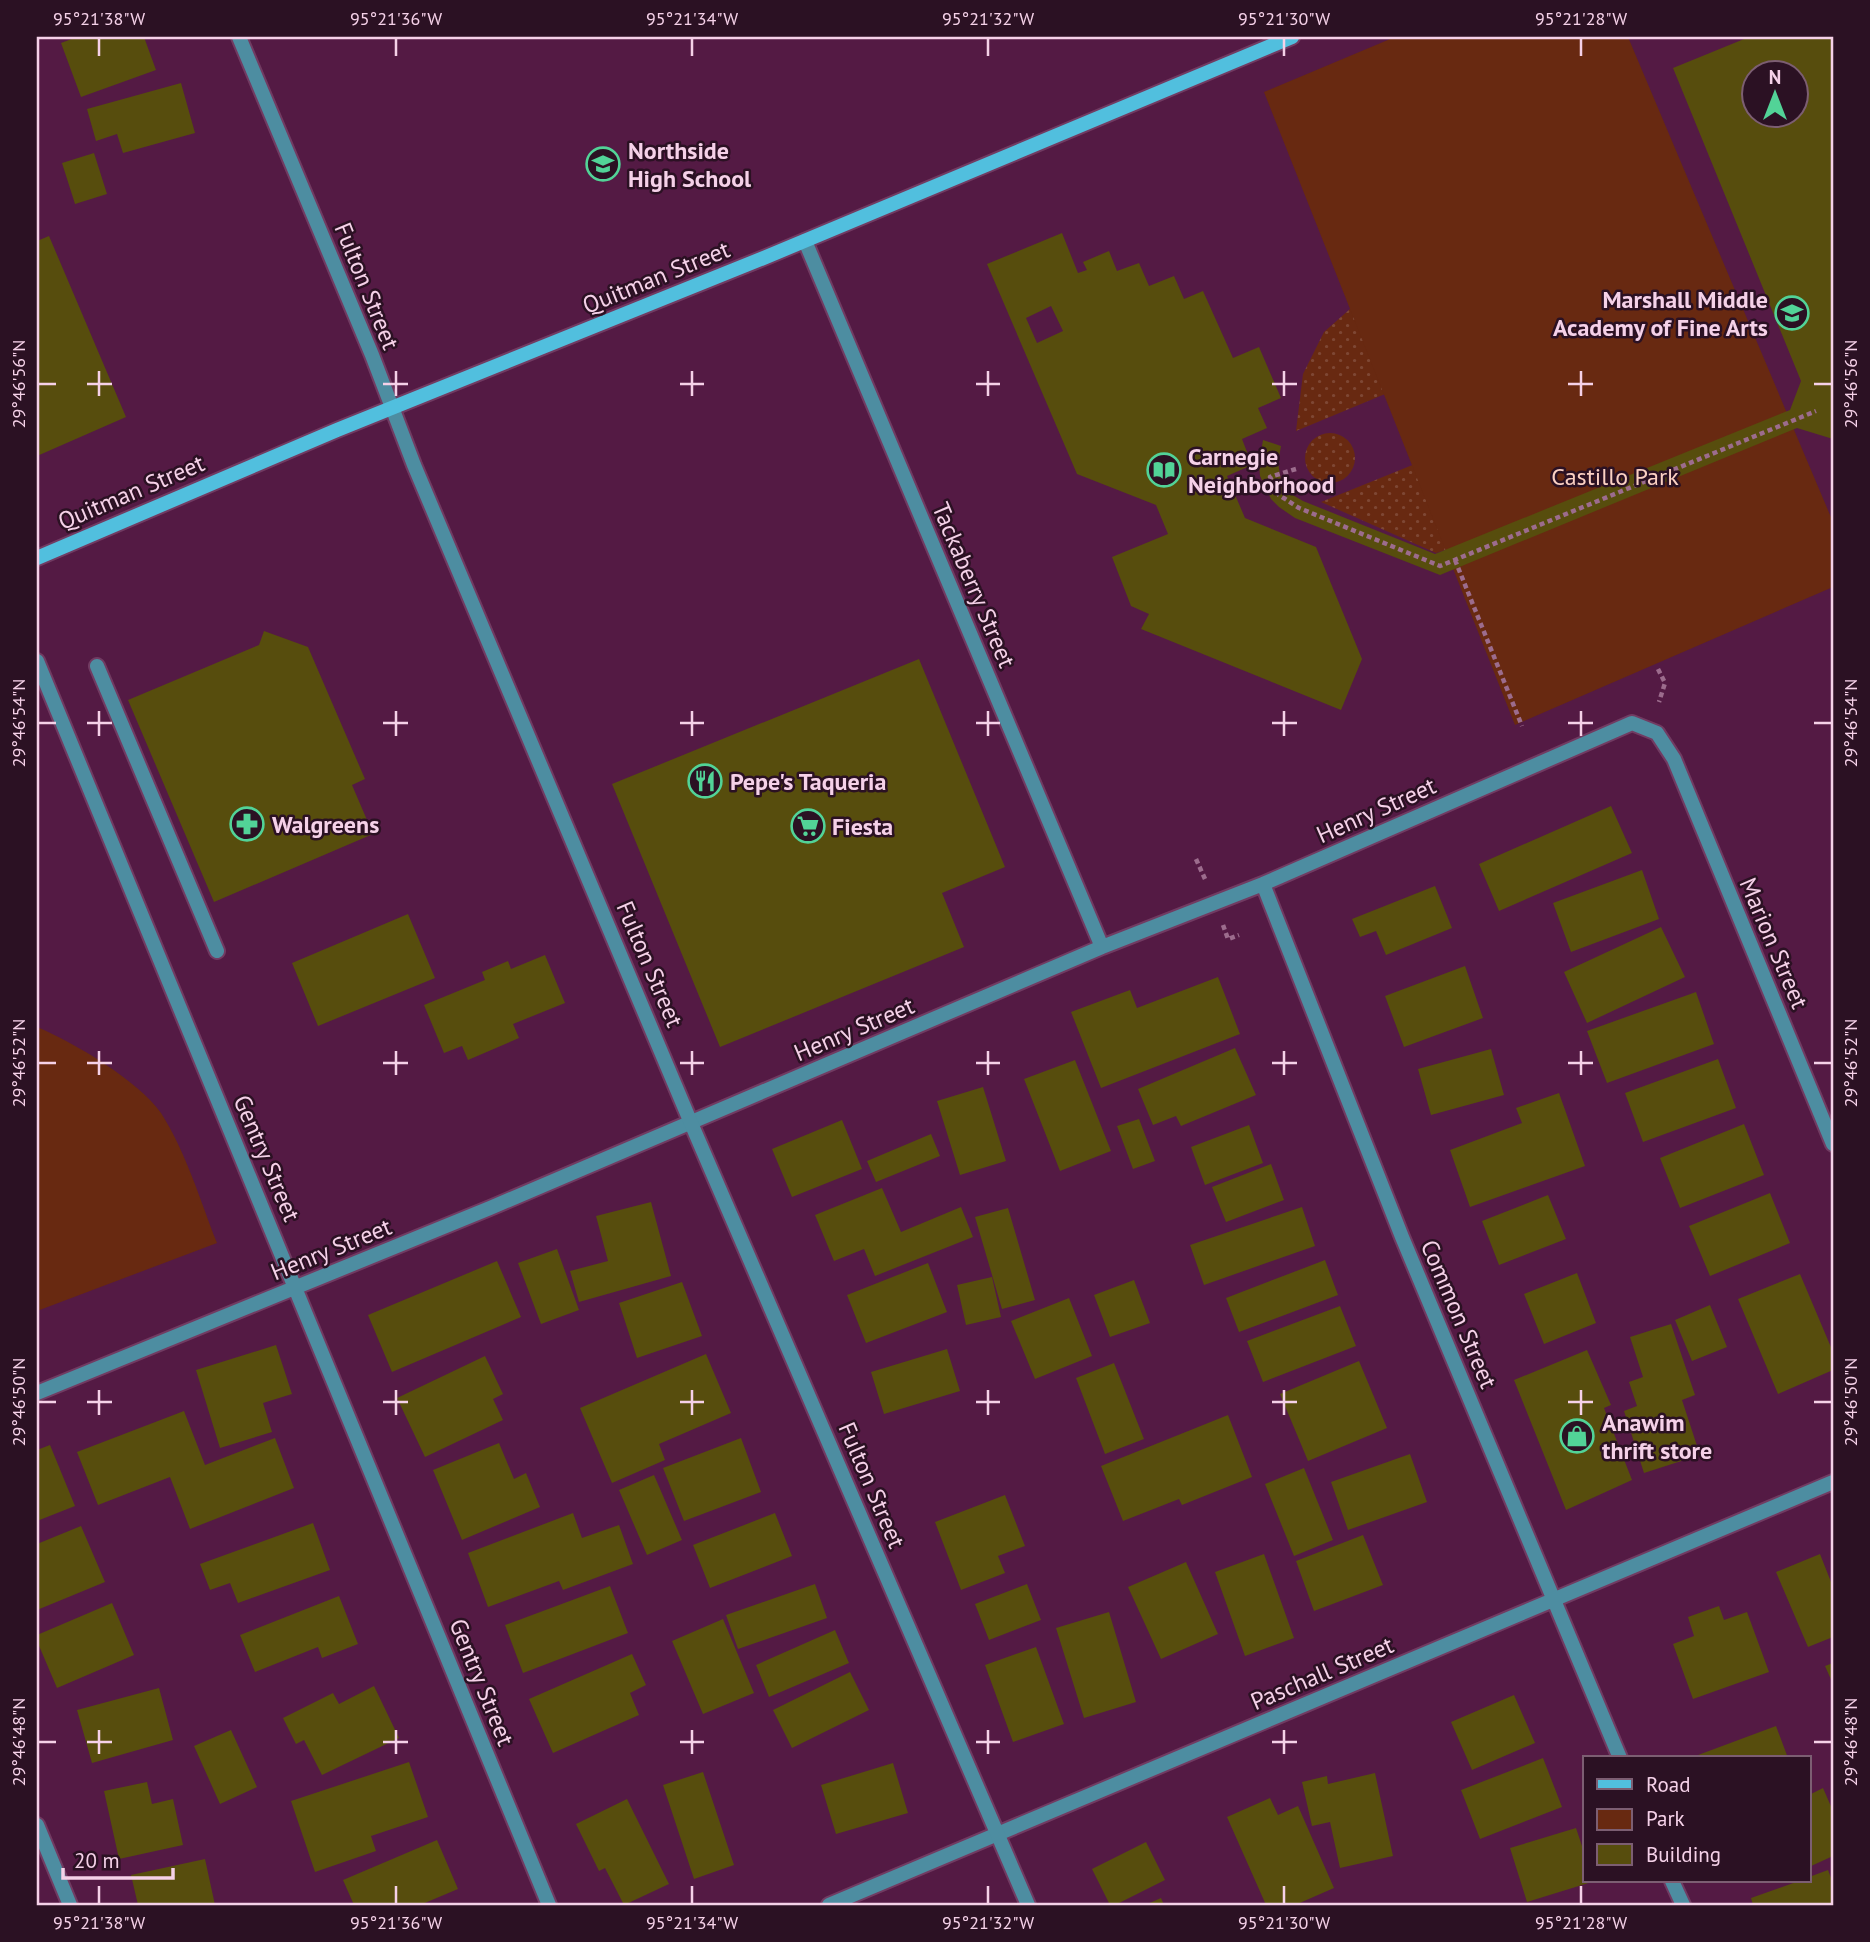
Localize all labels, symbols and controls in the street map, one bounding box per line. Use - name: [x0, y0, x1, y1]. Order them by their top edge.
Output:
- text: 95°21'38"W: [53, 7, 145, 30]
- text: 95°21'36"W: [350, 7, 442, 30]
- text: 95°21'34"W: [646, 7, 738, 30]
- text: 95°21'32"W: [942, 7, 1034, 30]
- text: 95°21'30"W: [1238, 7, 1330, 30]
- text: 95°21'28"W: [1535, 7, 1627, 30]
- north arrow: [1741, 60, 1811, 130]
- text: N: [1769, 65, 1781, 89]
- place label: Northside High School: [628, 135, 752, 194]
- school or university icon: Northside High School: [584, 145, 622, 183]
- street label: Fulton Street: [328, 218, 406, 354]
- street label: Quitman Street: [578, 233, 734, 321]
- place label: Marshall Middle Academy of Fine Arts: [1553, 284, 1768, 343]
- school or university icon: Marshall Middle Academy of Fine Arts: [1773, 294, 1811, 332]
- text: 29°46'56"N: [7, 340, 30, 428]
- text: 29°46'56"N: [1839, 340, 1862, 428]
- place label: Carnegie Neighborhood: [1188, 441, 1334, 500]
- street label: Quitman Street: [53, 447, 209, 537]
- library icon: Carnegie Neighborhood: [1145, 451, 1183, 489]
- park label: Castillo Park: [1551, 461, 1679, 492]
- street label: Tackaberry Street: [925, 498, 1023, 672]
- text: 29°46'54"N: [7, 679, 30, 767]
- text: 29°46'54"N: [1839, 679, 1862, 767]
- restaurant icon: Pepe's Taqueria: [686, 762, 724, 800]
- place label: Pepe's Taqueria: [730, 766, 886, 797]
- street label: Henry Street: [1311, 770, 1441, 850]
- pharmacy icon: Walgreens: [228, 805, 266, 843]
- supermarket icon: Fiesta: [789, 807, 827, 845]
- place label: Walgreens: [272, 809, 379, 840]
- place label: Fiesta: [832, 811, 893, 842]
- street label: Marion Street: [1733, 873, 1815, 1013]
- street label: Fulton Street: [610, 896, 690, 1032]
- street label: Henry Street: [789, 990, 919, 1068]
- text: 29°46'52"N: [7, 1019, 30, 1107]
- text: 29°46'52"N: [1839, 1019, 1862, 1107]
- street label: Gentry Street: [226, 1090, 308, 1226]
- street label: Henry Street: [266, 1211, 396, 1287]
- street label: Common Street: [1414, 1235, 1504, 1393]
- text: 29°46'50"N: [7, 1358, 30, 1446]
- text: 29°46'50"N: [1839, 1358, 1862, 1446]
- place label: Anawim thrift store: [1602, 1407, 1712, 1466]
- street label: Fulton Street: [832, 1417, 912, 1553]
- shop icon: Anawim thrift store: [1558, 1417, 1596, 1455]
- street label: Gentry Street: [442, 1614, 522, 1750]
- street label: Paschall Street: [1246, 1629, 1398, 1717]
- text: 29°46'48"N: [7, 1698, 30, 1786]
- text: 29°46'48"N: [1839, 1698, 1862, 1786]
- legend: [1583, 1756, 1811, 1882]
- text: Road: [1646, 1771, 1690, 1798]
- text: Park: [1646, 1805, 1685, 1832]
- scale bar: [63, 1837, 173, 1881]
- text: Building: [1646, 1841, 1721, 1868]
- text: 20 m: [74, 1847, 120, 1874]
- text: 95°21'38"W: [53, 1911, 145, 1934]
- text: 95°21'36"W: [350, 1911, 442, 1934]
- text: 95°21'34"W: [646, 1911, 738, 1934]
- text: 95°21'32"W: [942, 1911, 1034, 1934]
- text: 95°21'30"W: [1238, 1911, 1330, 1934]
- text: 95°21'28"W: [1535, 1911, 1627, 1934]

